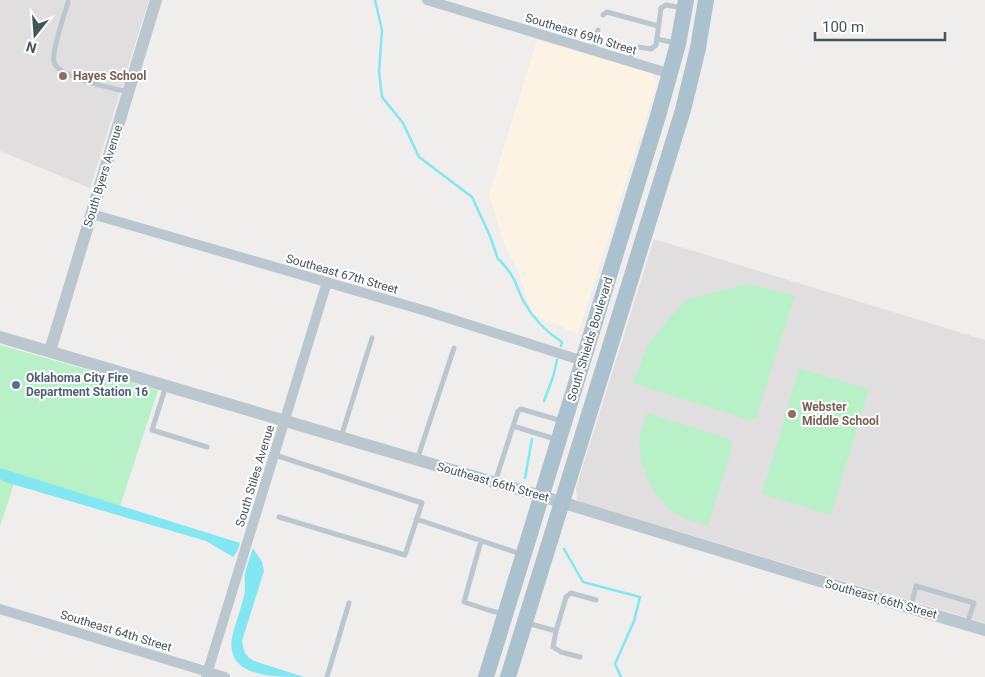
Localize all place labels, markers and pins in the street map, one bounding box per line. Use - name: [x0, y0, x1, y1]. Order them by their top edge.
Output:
- place label: Hayes School: [73, 69, 146, 83]
- marker: Hayes School: [57, 70, 69, 82]
- place label: Oklahoma City Fire Department Station 16: [26, 371, 148, 399]
- marker: Oklahoma City Fire Department Station 16: [10, 379, 22, 391]
- place label: Webster Middle School: [802, 400, 879, 428]
- marker: Webster Middle School: [786, 408, 798, 420]

